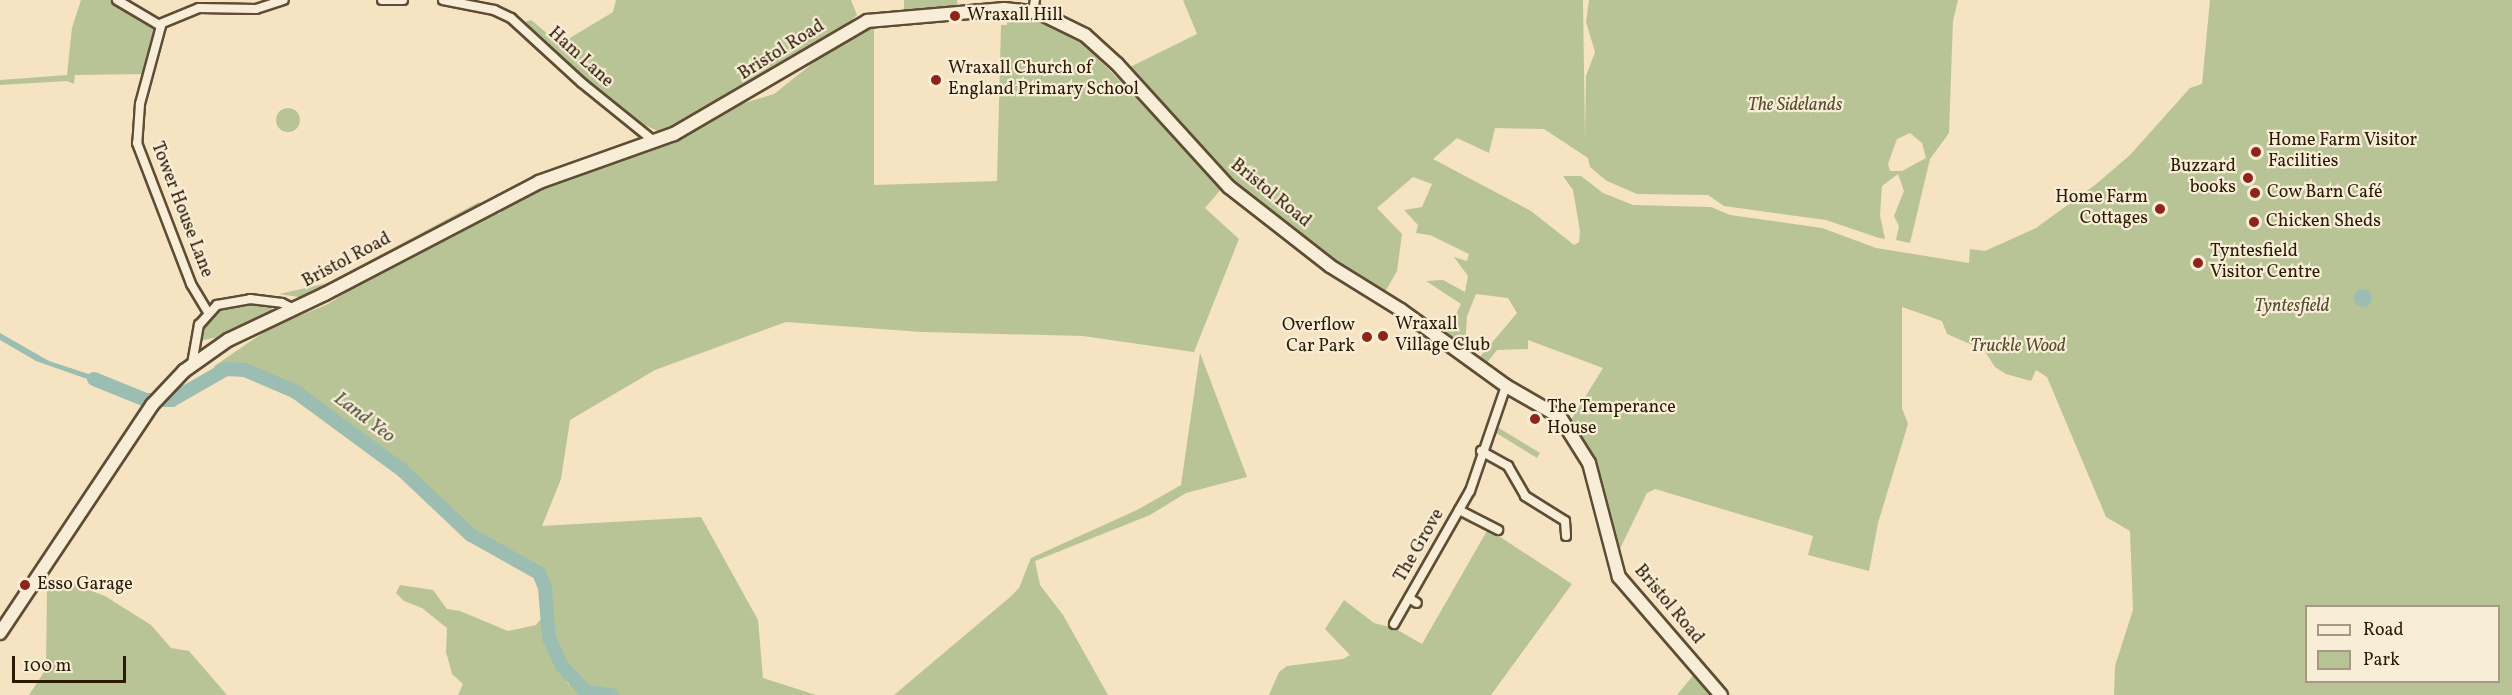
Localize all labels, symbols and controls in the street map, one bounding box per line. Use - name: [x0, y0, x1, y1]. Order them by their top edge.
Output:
- place label: Wraxall Hill: [967, 5, 1063, 27]
- marker: Wraxall Hill: [948, 9, 962, 23]
- street label: Bristol Road: [735, 16, 829, 86]
- street label: Ham Lane: [543, 23, 617, 93]
- place label: Wraxall Church of England Primary School: [948, 59, 1139, 101]
- marker: Wraxall Church of England Primary School: [929, 73, 943, 87]
- park label: The Sidelands: [1748, 95, 1842, 117]
- place label: Home Farm Visitor Facilities: [2268, 131, 2418, 174]
- street label: Tower House Lane: [145, 139, 217, 281]
- marker: Home Farm Visitor Facilities: [2249, 145, 2263, 159]
- street label: Bristol Road: [1225, 155, 1315, 233]
- place label: Buzzard books: [2170, 157, 2236, 200]
- marker: Buzzard books: [2241, 171, 2255, 185]
- place label: Cow Barn Café: [2267, 182, 2383, 204]
- marker: Cow Barn Café: [2248, 186, 2262, 200]
- place label: Home Farm Cottages: [2055, 188, 2148, 230]
- marker: Home Farm Cottages: [2153, 202, 2167, 216]
- place label: Chicken Sheds: [2266, 211, 2381, 233]
- marker: Chicken Sheds: [2247, 215, 2261, 229]
- street label: Bristol Road: [299, 229, 395, 293]
- place label: Tyntesfield Visitor Centre: [2210, 242, 2320, 284]
- marker: Tyntesfield Visitor Centre: [2191, 256, 2205, 270]
- park label: Tyntesfield: [2255, 296, 2329, 318]
- place label: Wraxall Village Club: [1395, 315, 1490, 358]
- place label: Overflow Car Park: [1282, 316, 1355, 358]
- marker: Wraxall Village Club: [1376, 329, 1390, 343]
- marker: Overflow Car Park: [1360, 330, 1374, 344]
- park label: Truckle Wood: [1970, 336, 2066, 358]
- water label: Land Yeo: [329, 387, 399, 449]
- place label: The Temperance House: [1547, 398, 1676, 440]
- marker: The Temperance House: [1528, 412, 1542, 426]
- street label: The Grove: [1390, 506, 1450, 586]
- street label: Bristol Road: [1629, 561, 1707, 649]
- place label: Esso Garage: [37, 574, 133, 596]
- marker: Esso Garage: [18, 578, 32, 592]
- legend: [2305, 605, 2500, 683]
- text: Road: [2363, 618, 2404, 643]
- scale bar: [15, 644, 129, 682]
- text: Park: [2363, 648, 2400, 673]
- text: 100 m: [23, 654, 72, 679]

